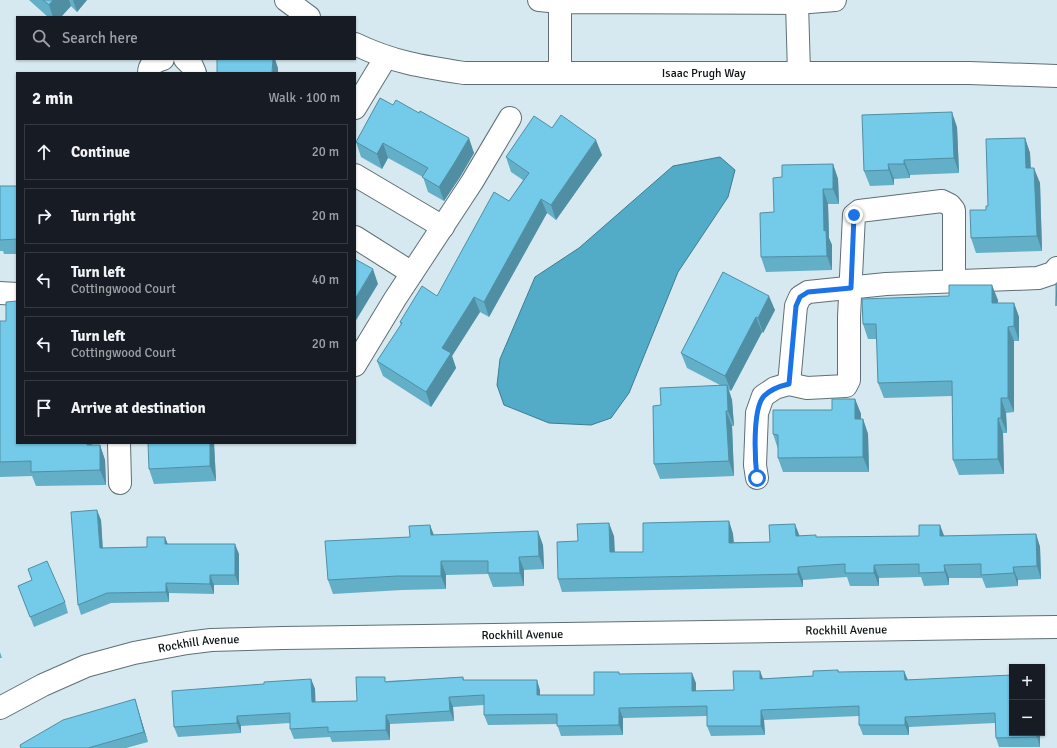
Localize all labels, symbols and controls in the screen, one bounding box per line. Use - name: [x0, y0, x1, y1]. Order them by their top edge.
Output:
- search box: [16, 16, 356, 60]
- icon: search: [30, 27, 52, 49]
- text: Search here: [62, 29, 138, 47]
- street label: Isaac Prugh Way: [662, 66, 746, 81]
- text: 2 min: [32, 88, 73, 109]
- text: Walk · 100 m: [269, 90, 340, 106]
- icon: ahead: [33, 141, 55, 163]
- text: Continue: [71, 143, 130, 161]
- text: 20 m: [312, 144, 339, 160]
- icon: right: [33, 205, 55, 227]
- route end: [845, 206, 863, 224]
- text: Turn right: [71, 207, 136, 225]
- text: 20 m: [312, 208, 339, 224]
- text: Turn left: [71, 263, 125, 281]
- icon: left: [33, 269, 55, 291]
- text: 40 m: [312, 272, 339, 288]
- text: Cottingwood Court: [71, 281, 176, 297]
- text: Turn left: [71, 327, 125, 345]
- icon: left: [33, 333, 55, 355]
- text: 20 m: [312, 336, 339, 352]
- text: Cottingwood Court: [71, 345, 176, 361]
- icon: arrive: [33, 397, 55, 419]
- text: Arrive at destination: [71, 399, 206, 417]
- route start: [748, 469, 766, 487]
- street label: Rockhill Avenue: [805, 622, 887, 638]
- street label: Rockhill Avenue: [481, 627, 563, 643]
- street label: Rockhill Avenue: [157, 632, 240, 656]
- map controls: [1009, 664, 1045, 736]
- button: +: [1009, 664, 1045, 700]
- button: −: [1009, 700, 1045, 736]

